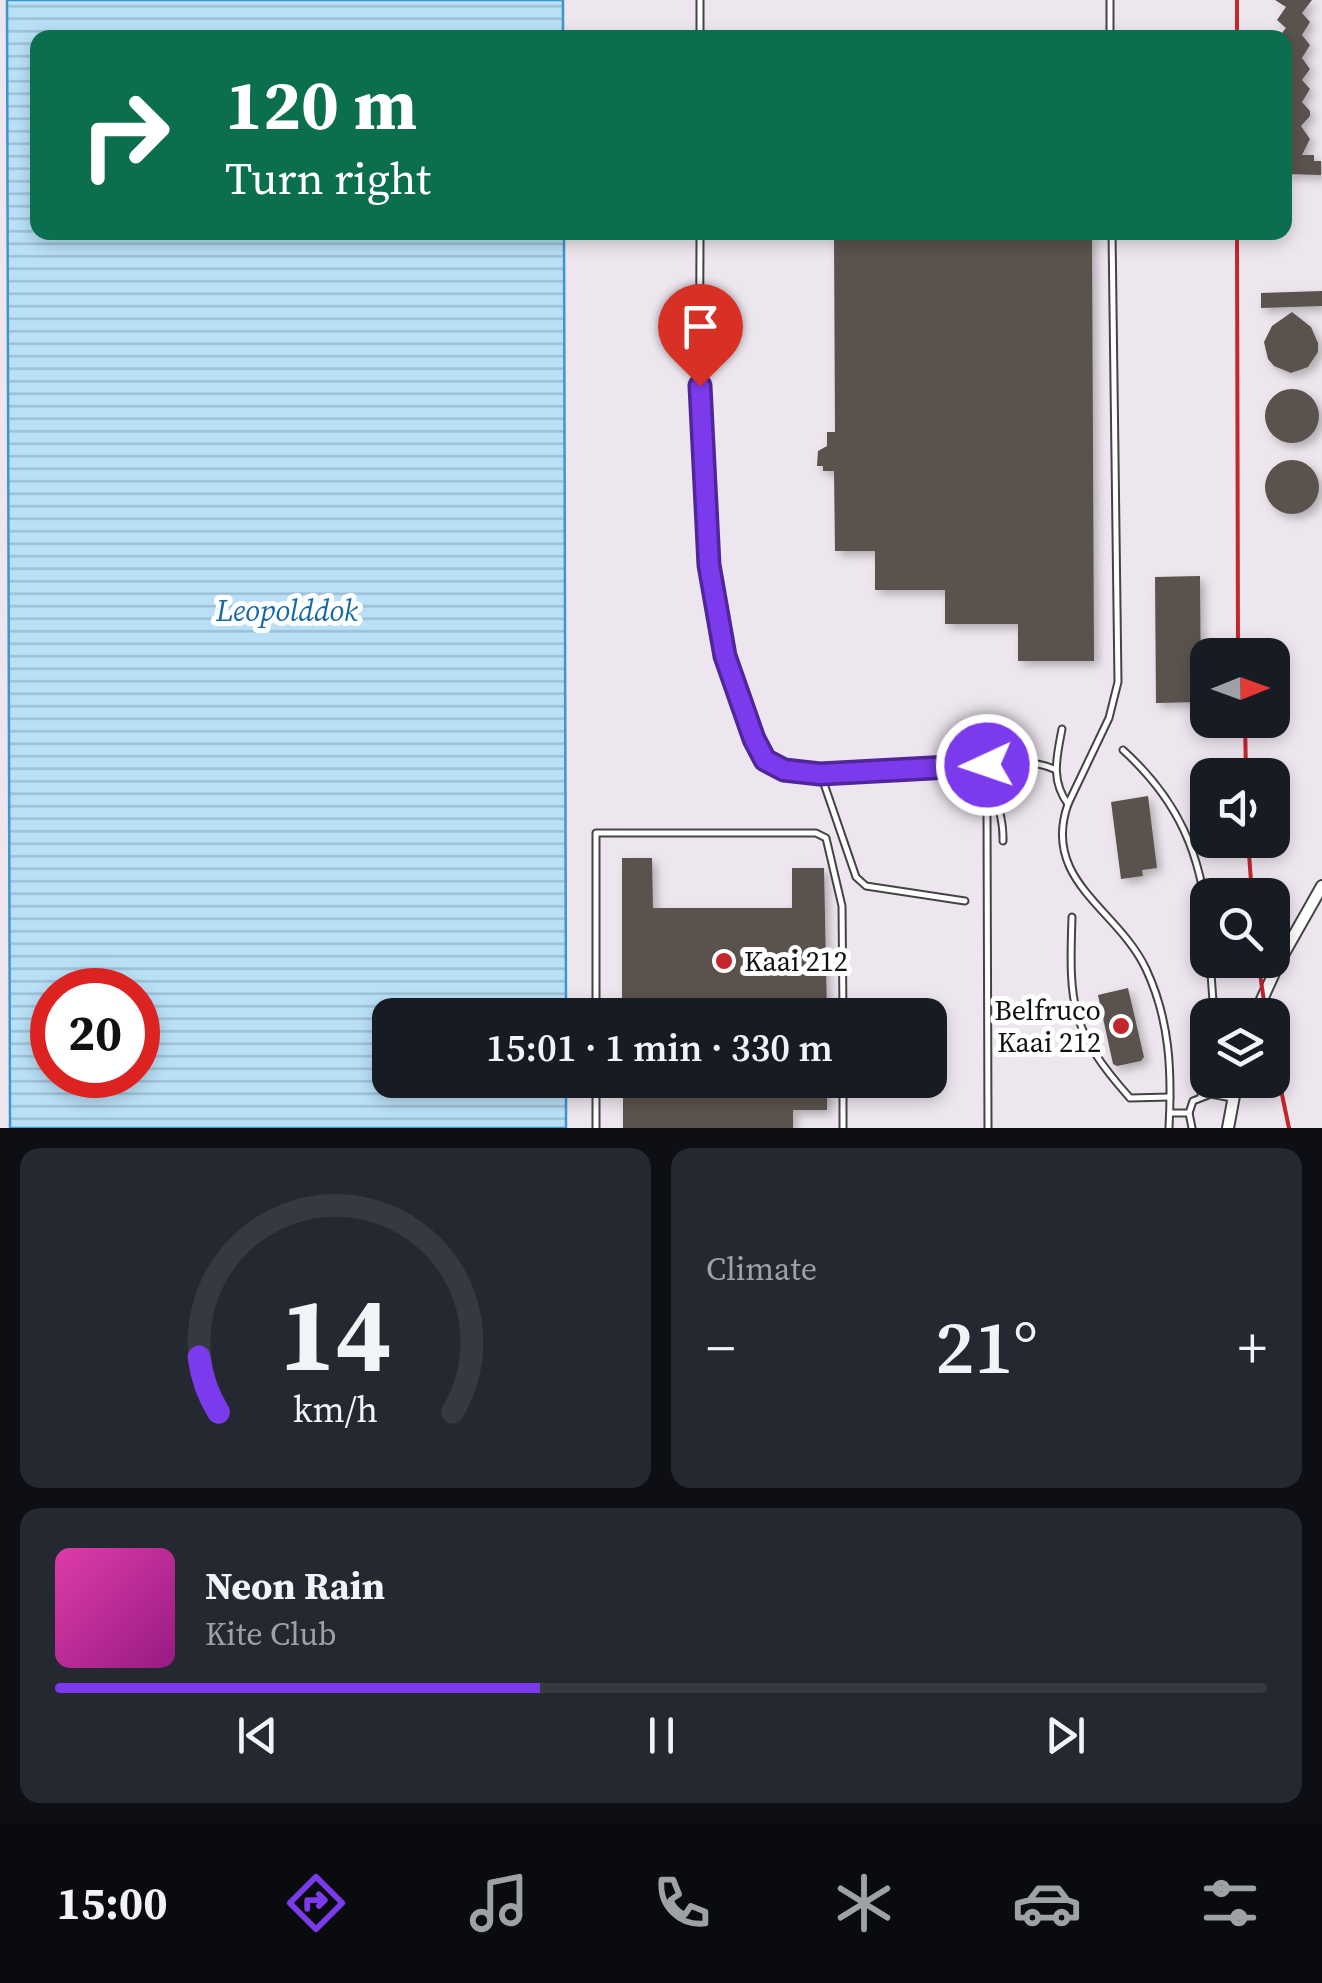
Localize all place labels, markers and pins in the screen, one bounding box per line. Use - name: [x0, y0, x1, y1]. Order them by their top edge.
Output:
- pin: [658, 284, 743, 387]
- place label: Kaai 212: [744, 942, 848, 980]
- marker: Kaai 212: [713, 950, 735, 972]
- place label: Belfruco Kaai 212: [994, 991, 1101, 1061]
- marker: Belfruco Kaai 212: [1110, 1015, 1132, 1037]

